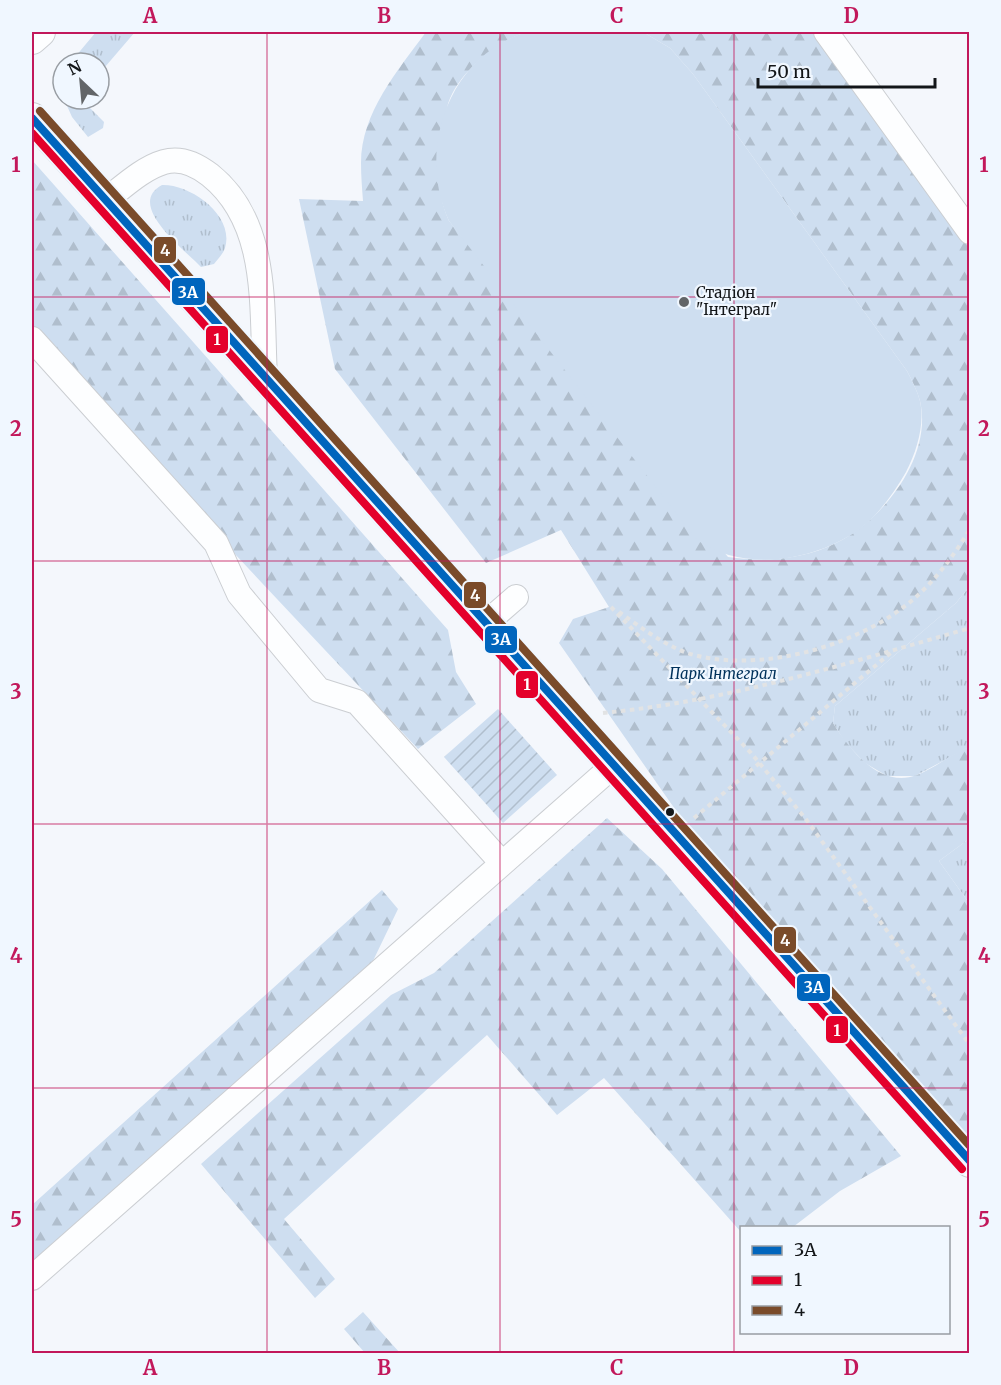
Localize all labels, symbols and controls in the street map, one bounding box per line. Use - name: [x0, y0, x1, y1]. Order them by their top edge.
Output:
- text: A: [142, 3, 158, 28]
- text: B: [377, 3, 391, 28]
- text: C: [610, 3, 624, 28]
- text: D: [843, 3, 859, 28]
- north arrow: [51, 51, 111, 111]
- scale bar: [758, 51, 935, 89]
- text: N: [64, 56, 85, 79]
- text: 50 m: [767, 60, 811, 83]
- text: 1: [11, 152, 21, 177]
- text: 1: [979, 152, 989, 177]
- line badge: 4: [153, 236, 177, 264]
- text: 4: [160, 240, 170, 260]
- line badge: 3А: [171, 277, 206, 306]
- text: 3А: [178, 282, 199, 302]
- place label: Стадіон "Інтеграл": [696, 283, 777, 319]
- marker: Стадіон "Інтеграл": [677, 295, 691, 309]
- line badge: 1: [205, 325, 229, 354]
- text: 1: [213, 329, 221, 349]
- text: 2: [10, 416, 22, 441]
- text: 2: [978, 416, 990, 441]
- line badge: 4: [463, 581, 487, 609]
- text: 4: [470, 585, 480, 605]
- line badge: 3А: [484, 625, 518, 654]
- text: 3А: [491, 629, 512, 649]
- park label: Парк Інтеграл: [669, 664, 777, 683]
- line badge: 1: [515, 670, 539, 699]
- text: 1: [523, 674, 531, 694]
- text: 3: [10, 679, 22, 704]
- text: 3: [978, 679, 990, 704]
- unlabelled marker: [664, 806, 676, 818]
- line badge: 4: [773, 926, 797, 954]
- text: 4: [780, 930, 790, 950]
- text: 4: [10, 943, 23, 968]
- text: 4: [978, 943, 991, 968]
- line badge: 3А: [796, 973, 831, 1002]
- text: 3А: [804, 977, 825, 997]
- line badge: 1: [825, 1015, 849, 1044]
- text: 1: [833, 1020, 841, 1040]
- text: 5: [10, 1207, 22, 1232]
- text: 5: [978, 1207, 990, 1232]
- legend: [740, 1226, 950, 1334]
- text: 3А: [794, 1238, 817, 1261]
- text: 1: [794, 1268, 802, 1291]
- text: 4: [794, 1298, 805, 1321]
- text: A: [142, 1355, 158, 1380]
- text: B: [377, 1355, 391, 1380]
- text: C: [610, 1355, 624, 1380]
- text: D: [843, 1355, 859, 1380]

